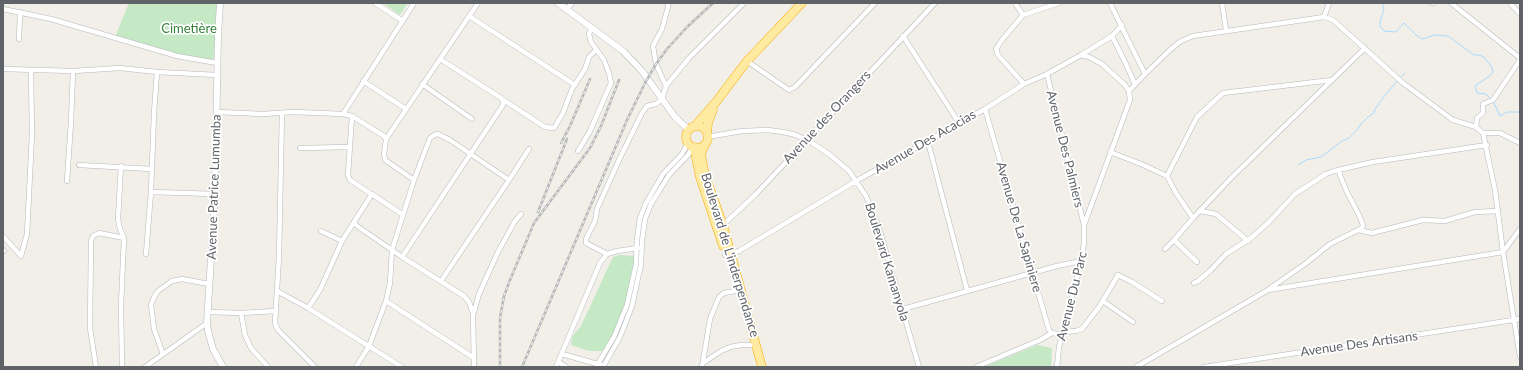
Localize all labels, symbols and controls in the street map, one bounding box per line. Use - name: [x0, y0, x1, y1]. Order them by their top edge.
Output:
- park label: Cimetière: [161, 21, 217, 37]
- street label: Avenue des Orangers: [780, 67, 874, 167]
- street label: Avenue Des Palmiers: [1043, 89, 1087, 209]
- street label: Avenue Des Acacias: [871, 107, 979, 177]
- street label: Avenue Patrice Lumumba: [204, 114, 224, 260]
- street label: Avenue De La Sapiniere: [993, 160, 1045, 294]
- street label: Boulevard de L'inderpendance: [698, 171, 762, 339]
- street label: Boulevard Kamanyola: [861, 201, 913, 323]
- street label: Avenue Du Parc: [1053, 250, 1091, 342]
- street label: Avenue Des Artisans: [1299, 328, 1419, 360]

